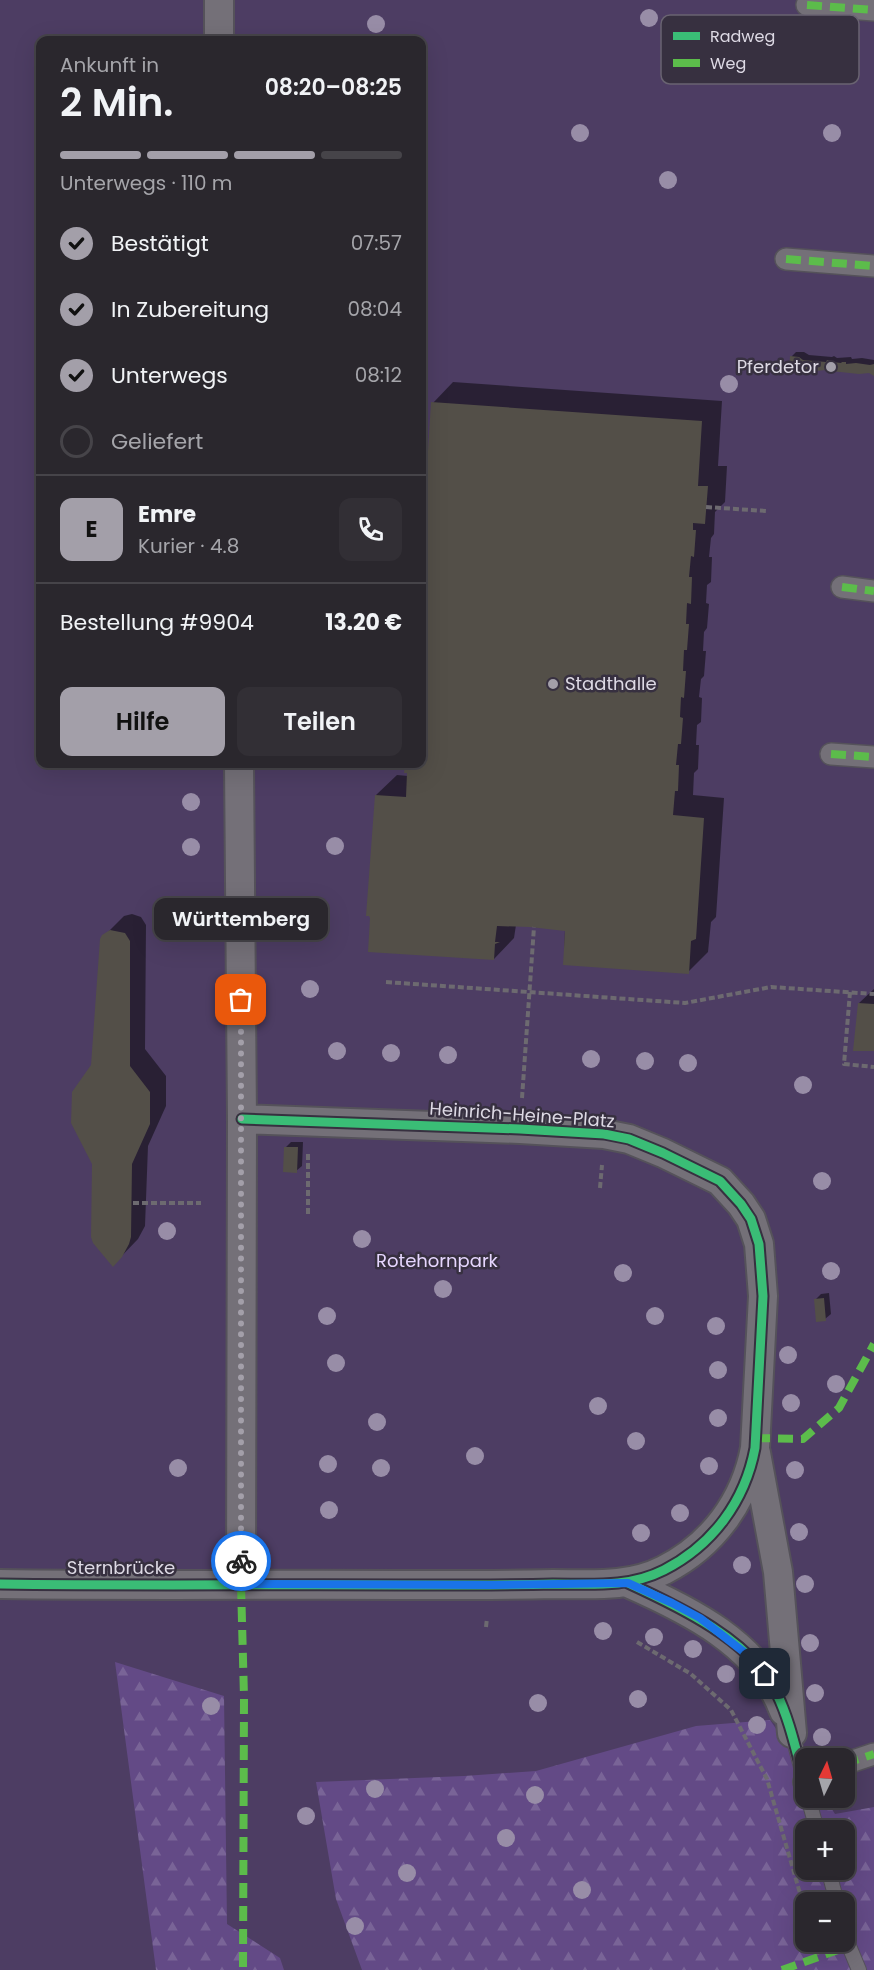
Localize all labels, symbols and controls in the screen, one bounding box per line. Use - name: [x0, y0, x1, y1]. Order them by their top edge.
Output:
- legend: [661, 15, 859, 84]
- text: Radweg: [710, 25, 775, 48]
- text: Ankunft in: [60, 51, 159, 79]
- text: Weg: [710, 52, 746, 75]
- text: 08:20–08:25: [265, 72, 402, 103]
- text: 2 Min.: [60, 75, 174, 130]
- text: Unterwegs · 110 m: [60, 169, 232, 197]
- icon: check: [60, 227, 93, 260]
- text: Bestätigt: [111, 228, 209, 259]
- text: 07:57: [351, 229, 402, 257]
- icon: check: [60, 293, 93, 326]
- text: In Zubereitung: [111, 294, 269, 325]
- text: 08:04: [347, 295, 402, 323]
- place label: Pferdetor: [737, 354, 819, 379]
- icon: check: [60, 359, 93, 392]
- text: Unterwegs: [111, 360, 228, 391]
- marker: Pferdetor: [824, 360, 838, 374]
- text: 08:12: [355, 361, 402, 389]
- text: Geliefert: [111, 426, 203, 457]
- button: phone: [339, 498, 402, 561]
- text: Emre: [138, 499, 196, 530]
- text: E: [86, 514, 97, 545]
- text: Kurier · 4.8: [138, 532, 239, 560]
- text: Bestellung #9904: [60, 607, 254, 638]
- text: 13.20 €: [325, 607, 402, 638]
- place label: Stadthalle: [565, 671, 657, 696]
- marker: Stadthalle: [546, 677, 560, 691]
- button: Hilfe: [60, 687, 225, 756]
- button: Teilen: [237, 687, 402, 756]
- callout: Württemberg: [154, 898, 328, 940]
- text: Württemberg: [172, 905, 310, 933]
- pin: [215, 974, 266, 1025]
- icon: bag: [224, 983, 257, 1016]
- street label: Heinrich-Heine-Platz: [429, 1096, 615, 1133]
- park label: Rotehornpark: [376, 1248, 499, 1273]
- courier: [211, 1531, 271, 1591]
- icon: bike: [225, 1545, 258, 1578]
- street label: Sternbrücke: [67, 1555, 175, 1580]
- pin: [739, 1648, 790, 1699]
- icon: home: [748, 1657, 781, 1690]
- north arrow: [795, 1748, 855, 1808]
- map controls: [795, 1748, 855, 1952]
- button: +: [795, 1820, 855, 1880]
- button: −: [795, 1892, 855, 1952]

